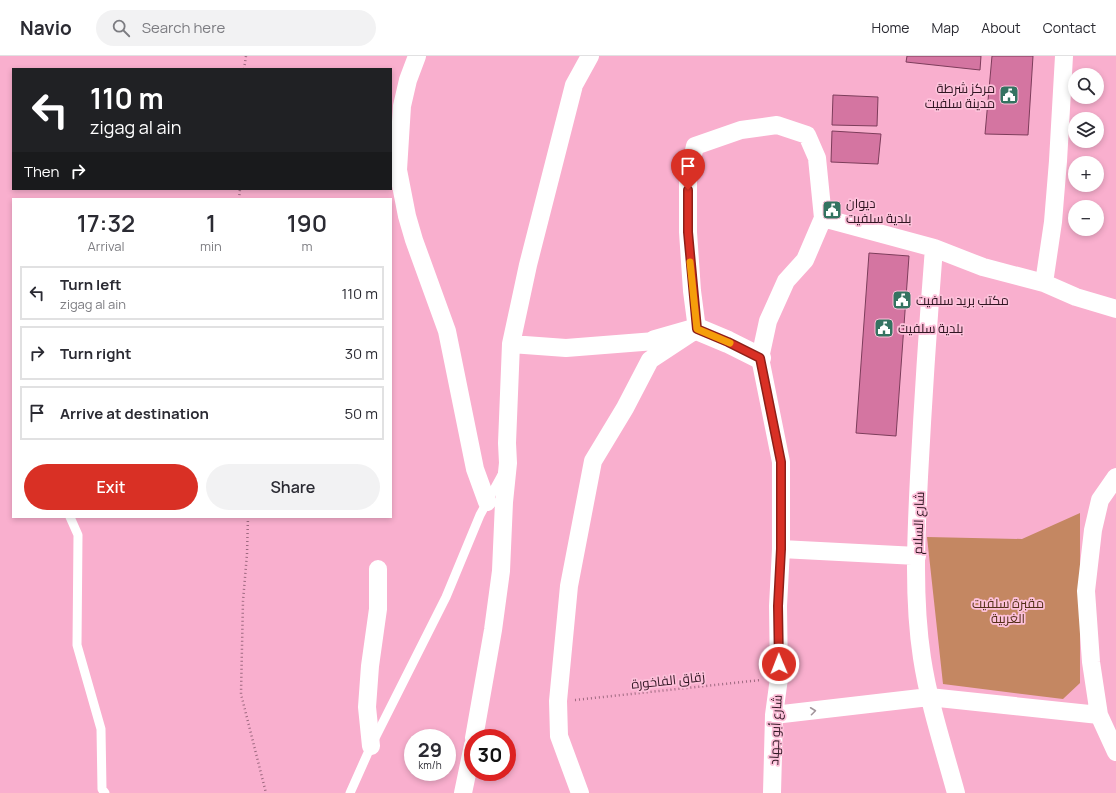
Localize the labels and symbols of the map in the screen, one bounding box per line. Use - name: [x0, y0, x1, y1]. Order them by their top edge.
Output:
- place label: مركز شرطة مدينة سلفيت: [925, 79, 995, 112]
- public building icon: مركز شرطة مدينة سلفيت: [998, 84, 1020, 106]
- pin: [671, 149, 705, 190]
- place label: ديوان بلدية سلفيت: [846, 194, 912, 227]
- public building icon: ديوان بلدية سلفيت: [821, 199, 843, 221]
- public building icon: مكتب بريد سلفيت: [891, 289, 913, 311]
- place label: مكتب بريد سلفيت: [916, 291, 1009, 309]
- public building icon: بلدية سلفيت: [873, 317, 895, 339]
- place label: بلدية سلفيت: [898, 319, 964, 337]
- street label: شارع السلام: [908, 491, 929, 555]
- park label: مقبرة سلفيت الغربية: [972, 594, 1044, 627]
- position arrow: [758, 643, 800, 685]
- street label: زقاق الفاخورة: [630, 667, 706, 693]
- street label: شارع أبو جهاد: [764, 694, 786, 766]
- one-way arrow: [810, 707, 816, 716]
- speed limit sign: 30: [464, 729, 516, 781]

